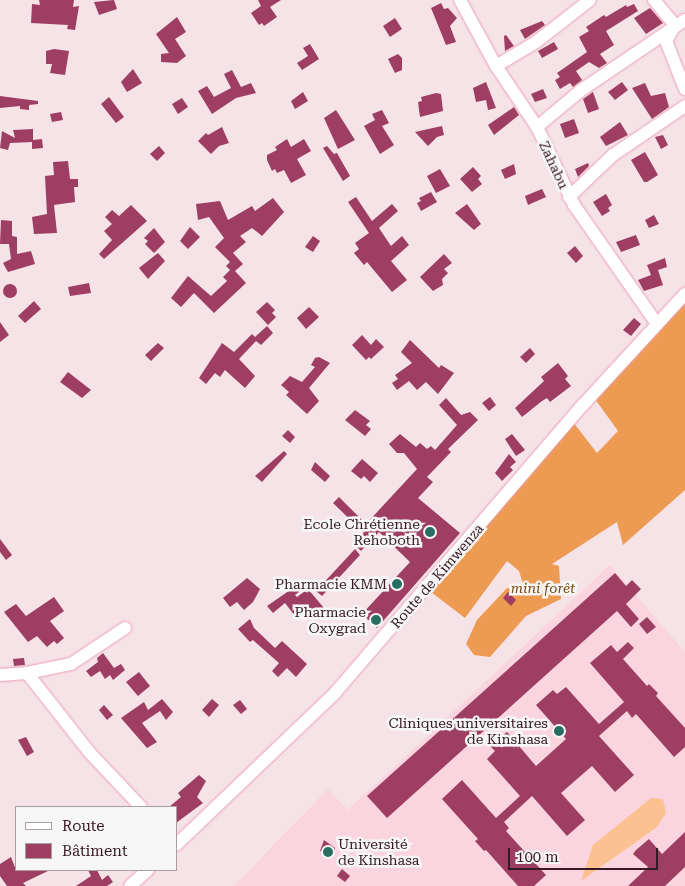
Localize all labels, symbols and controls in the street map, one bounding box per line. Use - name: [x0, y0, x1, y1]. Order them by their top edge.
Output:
- street label: Zahabu: [536, 138, 572, 192]
- place label: Ecole Chrétienne Rehoboth: [303, 516, 420, 548]
- street label: Route de Kimwenza: [387, 520, 487, 632]
- marker: Ecole Chrétienne Rehoboth: [424, 526, 436, 538]
- place label: Pharmacie KMM: [275, 576, 387, 592]
- marker: Pharmacie KMM: [391, 578, 403, 590]
- park label: mini forêt: [511, 580, 575, 596]
- place label: Pharmacie Oxygrad: [295, 604, 366, 636]
- marker: Pharmacie Oxygrad: [370, 614, 382, 626]
- place label: Cliniques universitaires de Kinshasa: [388, 715, 548, 748]
- marker: Cliniques universitaires de Kinshasa: [552, 724, 566, 738]
- legend: [15, 806, 178, 871]
- text: Route: [62, 817, 104, 835]
- place label: Université de Kinshasa: [338, 836, 419, 869]
- scale bar: [510, 838, 660, 870]
- text: Bâtiment: [62, 842, 128, 860]
- marker: Université de Kinshasa: [322, 846, 334, 858]
- text: 100 m: [516, 848, 559, 866]

